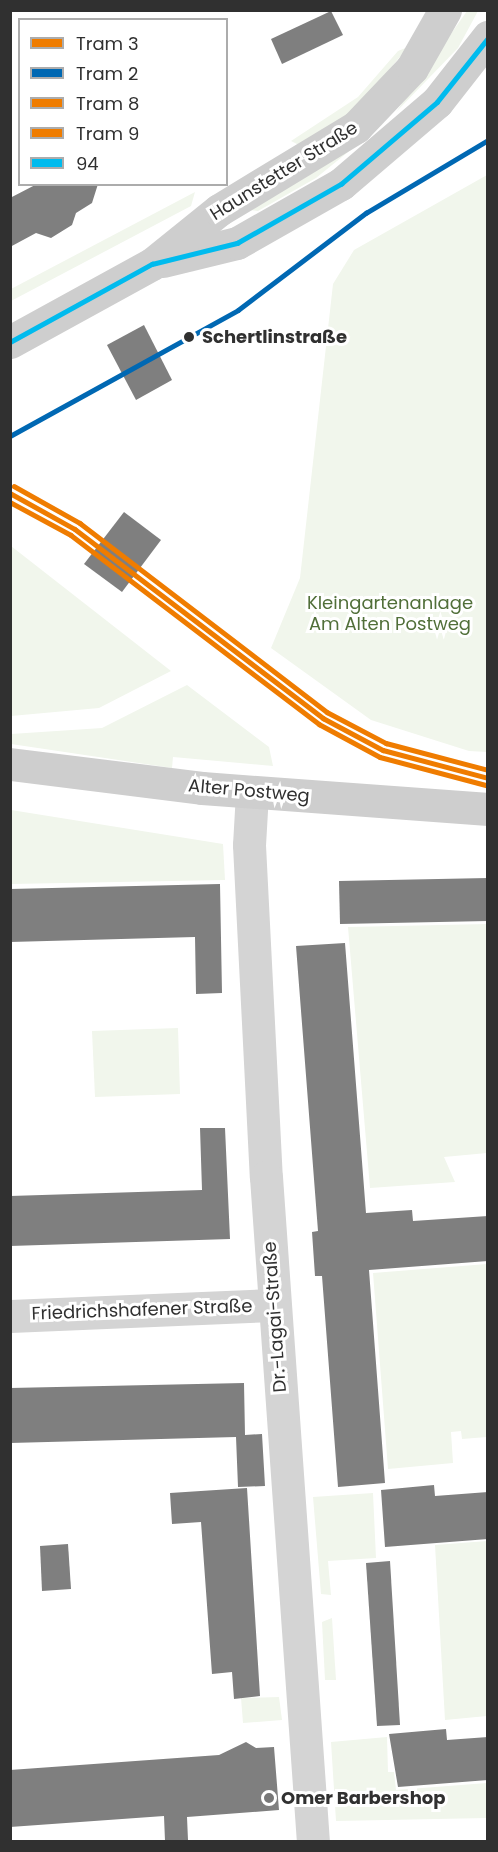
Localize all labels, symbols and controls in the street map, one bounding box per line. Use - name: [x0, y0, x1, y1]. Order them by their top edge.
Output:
- legend: [18, 18, 228, 186]
- text: Tram 3: [76, 31, 139, 56]
- text: Tram 2: [76, 61, 138, 86]
- text: Tram 8: [76, 91, 139, 116]
- street label: Haunstetter Straße: [206, 117, 362, 225]
- text: Tram 9: [76, 121, 139, 146]
- text: 94: [76, 151, 99, 176]
- place label: Schertlinstraße: [202, 326, 347, 348]
- marker: Schertlinstraße: [180, 328, 198, 346]
- park label: Kleingartenanlage Am Alten Postweg: [307, 593, 473, 636]
- street label: Alter Postweg: [187, 775, 311, 807]
- street label: Dr.-Lagai-Straße: [259, 1241, 291, 1393]
- street label: Friedrichshafener Straße: [31, 1295, 253, 1325]
- place label: Omer Barbershop: [281, 1787, 445, 1809]
- marker: Omer Barbershop: [262, 1791, 276, 1805]

